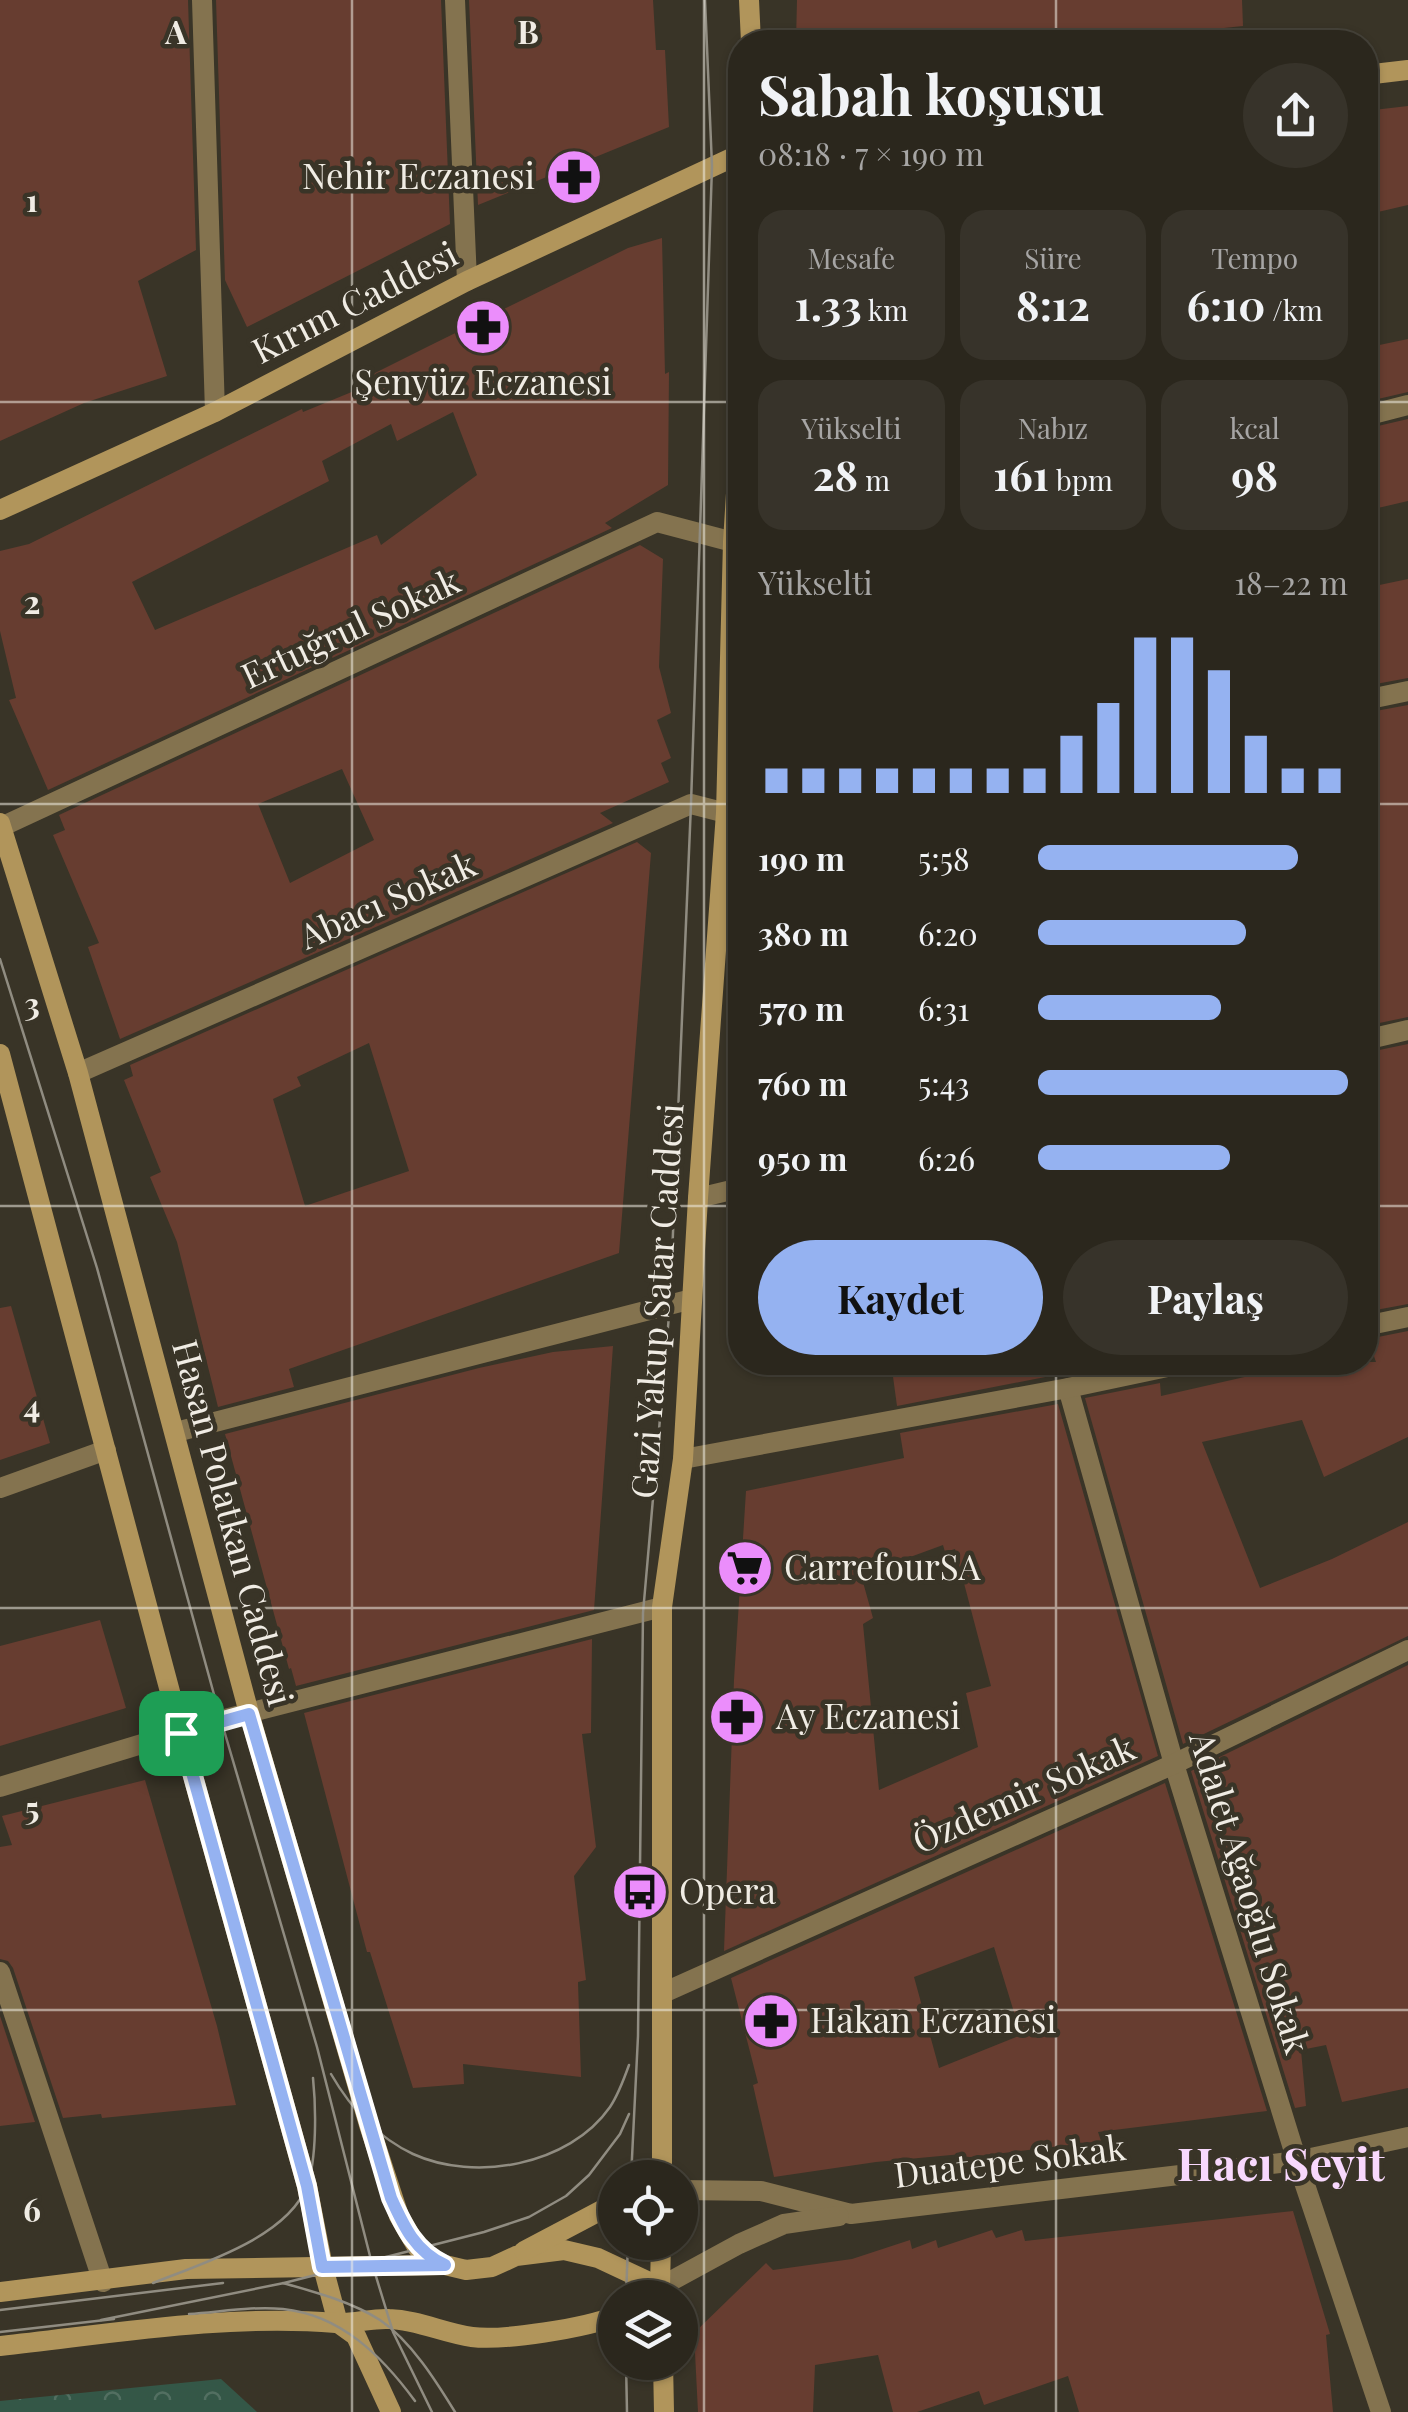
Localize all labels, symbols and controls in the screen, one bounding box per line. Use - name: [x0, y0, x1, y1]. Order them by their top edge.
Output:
- text: A: [164, 9, 187, 52]
- text: B: [517, 9, 539, 52]
- text: Sabah koşusu: [758, 56, 1104, 130]
- button: share: [1243, 63, 1348, 168]
- text: 08:18 · 7 × 190 m: [758, 131, 984, 174]
- pharmacy icon: Nehir Eczanesi: [544, 147, 604, 207]
- place label: Nehir Eczanesi: [302, 151, 535, 198]
- text: 1: [26, 177, 38, 220]
- street label: Kırım Caddesi: [243, 229, 465, 373]
- text: Mesafe: [808, 239, 895, 276]
- text: Süre: [1024, 239, 1082, 276]
- text: Tempo: [1211, 239, 1298, 276]
- text: 1.33: [795, 276, 862, 332]
- text: 8:12: [1016, 276, 1090, 332]
- text: 6:10: [1186, 276, 1265, 332]
- text: km: [862, 291, 908, 328]
- text: /km: [1265, 291, 1323, 328]
- pharmacy icon: Şenyüz Eczanesi: [453, 297, 513, 357]
- place label: Şenyüz Eczanesi: [354, 357, 612, 404]
- text: Yükselti: [801, 409, 901, 446]
- text: Nabız: [1018, 409, 1088, 446]
- text: kcal: [1230, 409, 1280, 446]
- text: 28: [813, 446, 858, 502]
- text: 161: [993, 446, 1049, 502]
- text: 98: [1231, 446, 1278, 502]
- text: m: [858, 461, 890, 498]
- text: bpm: [1049, 461, 1113, 498]
- street label: Ertuğrul Sokak: [233, 556, 467, 698]
- text: Yükselti: [758, 560, 873, 603]
- text: 18–22 m: [1234, 560, 1348, 603]
- text: 2: [24, 579, 40, 622]
- text: 190 m: [758, 836, 845, 879]
- text: 5:58: [918, 836, 970, 879]
- street label: Abacı Sokak: [290, 839, 483, 959]
- text: 380 m: [758, 911, 849, 954]
- text: 6:20: [918, 911, 978, 954]
- text: 3: [24, 981, 40, 1024]
- text: 570 m: [758, 986, 844, 1029]
- text: 6:31: [918, 986, 969, 1029]
- text: 760 m: [758, 1061, 848, 1104]
- text: 5:43: [918, 1061, 969, 1104]
- street label: Gazi Yakup Satar Caddesi: [618, 1101, 693, 1500]
- text: 950 m: [758, 1136, 847, 1179]
- text: 6:26: [918, 1136, 975, 1179]
- button: Kaydet: [758, 1240, 1043, 1355]
- button: Paylaş: [1063, 1240, 1348, 1355]
- street label: Hasan Polatkan Caddesi: [163, 1334, 306, 1710]
- text: 4: [24, 1383, 40, 1426]
- supermarket icon: CarrefourSA: [715, 1538, 775, 1598]
- place label: CarrefourSA: [784, 1542, 982, 1589]
- pharmacy icon: Ay Eczanesi: [707, 1687, 767, 1747]
- pin: [139, 1691, 224, 1776]
- place label: Ay Eczanesi: [775, 1691, 960, 1738]
- icon: arrive: [154, 1706, 209, 1761]
- street label: Özdemir Sokak: [904, 1723, 1142, 1863]
- street label: Adalet Ağaoğlu Sokak: [1180, 1725, 1323, 2059]
- text: 5: [25, 1785, 39, 1828]
- bus stop icon: Opera: [610, 1862, 670, 1922]
- place label: Opera: [679, 1866, 777, 1913]
- pharmacy icon: Hakan Eczanesi: [741, 1991, 801, 2051]
- place label: Hakan Eczanesi: [810, 1995, 1057, 2042]
- street label: Duatepe Sokak: [891, 2122, 1128, 2197]
- district label: Hacı Seyit: [1177, 2132, 1386, 2192]
- map controls: [598, 2160, 698, 2380]
- button: locate: [598, 2160, 698, 2260]
- text: 6: [23, 2187, 41, 2230]
- button: layers: [598, 2280, 698, 2380]

